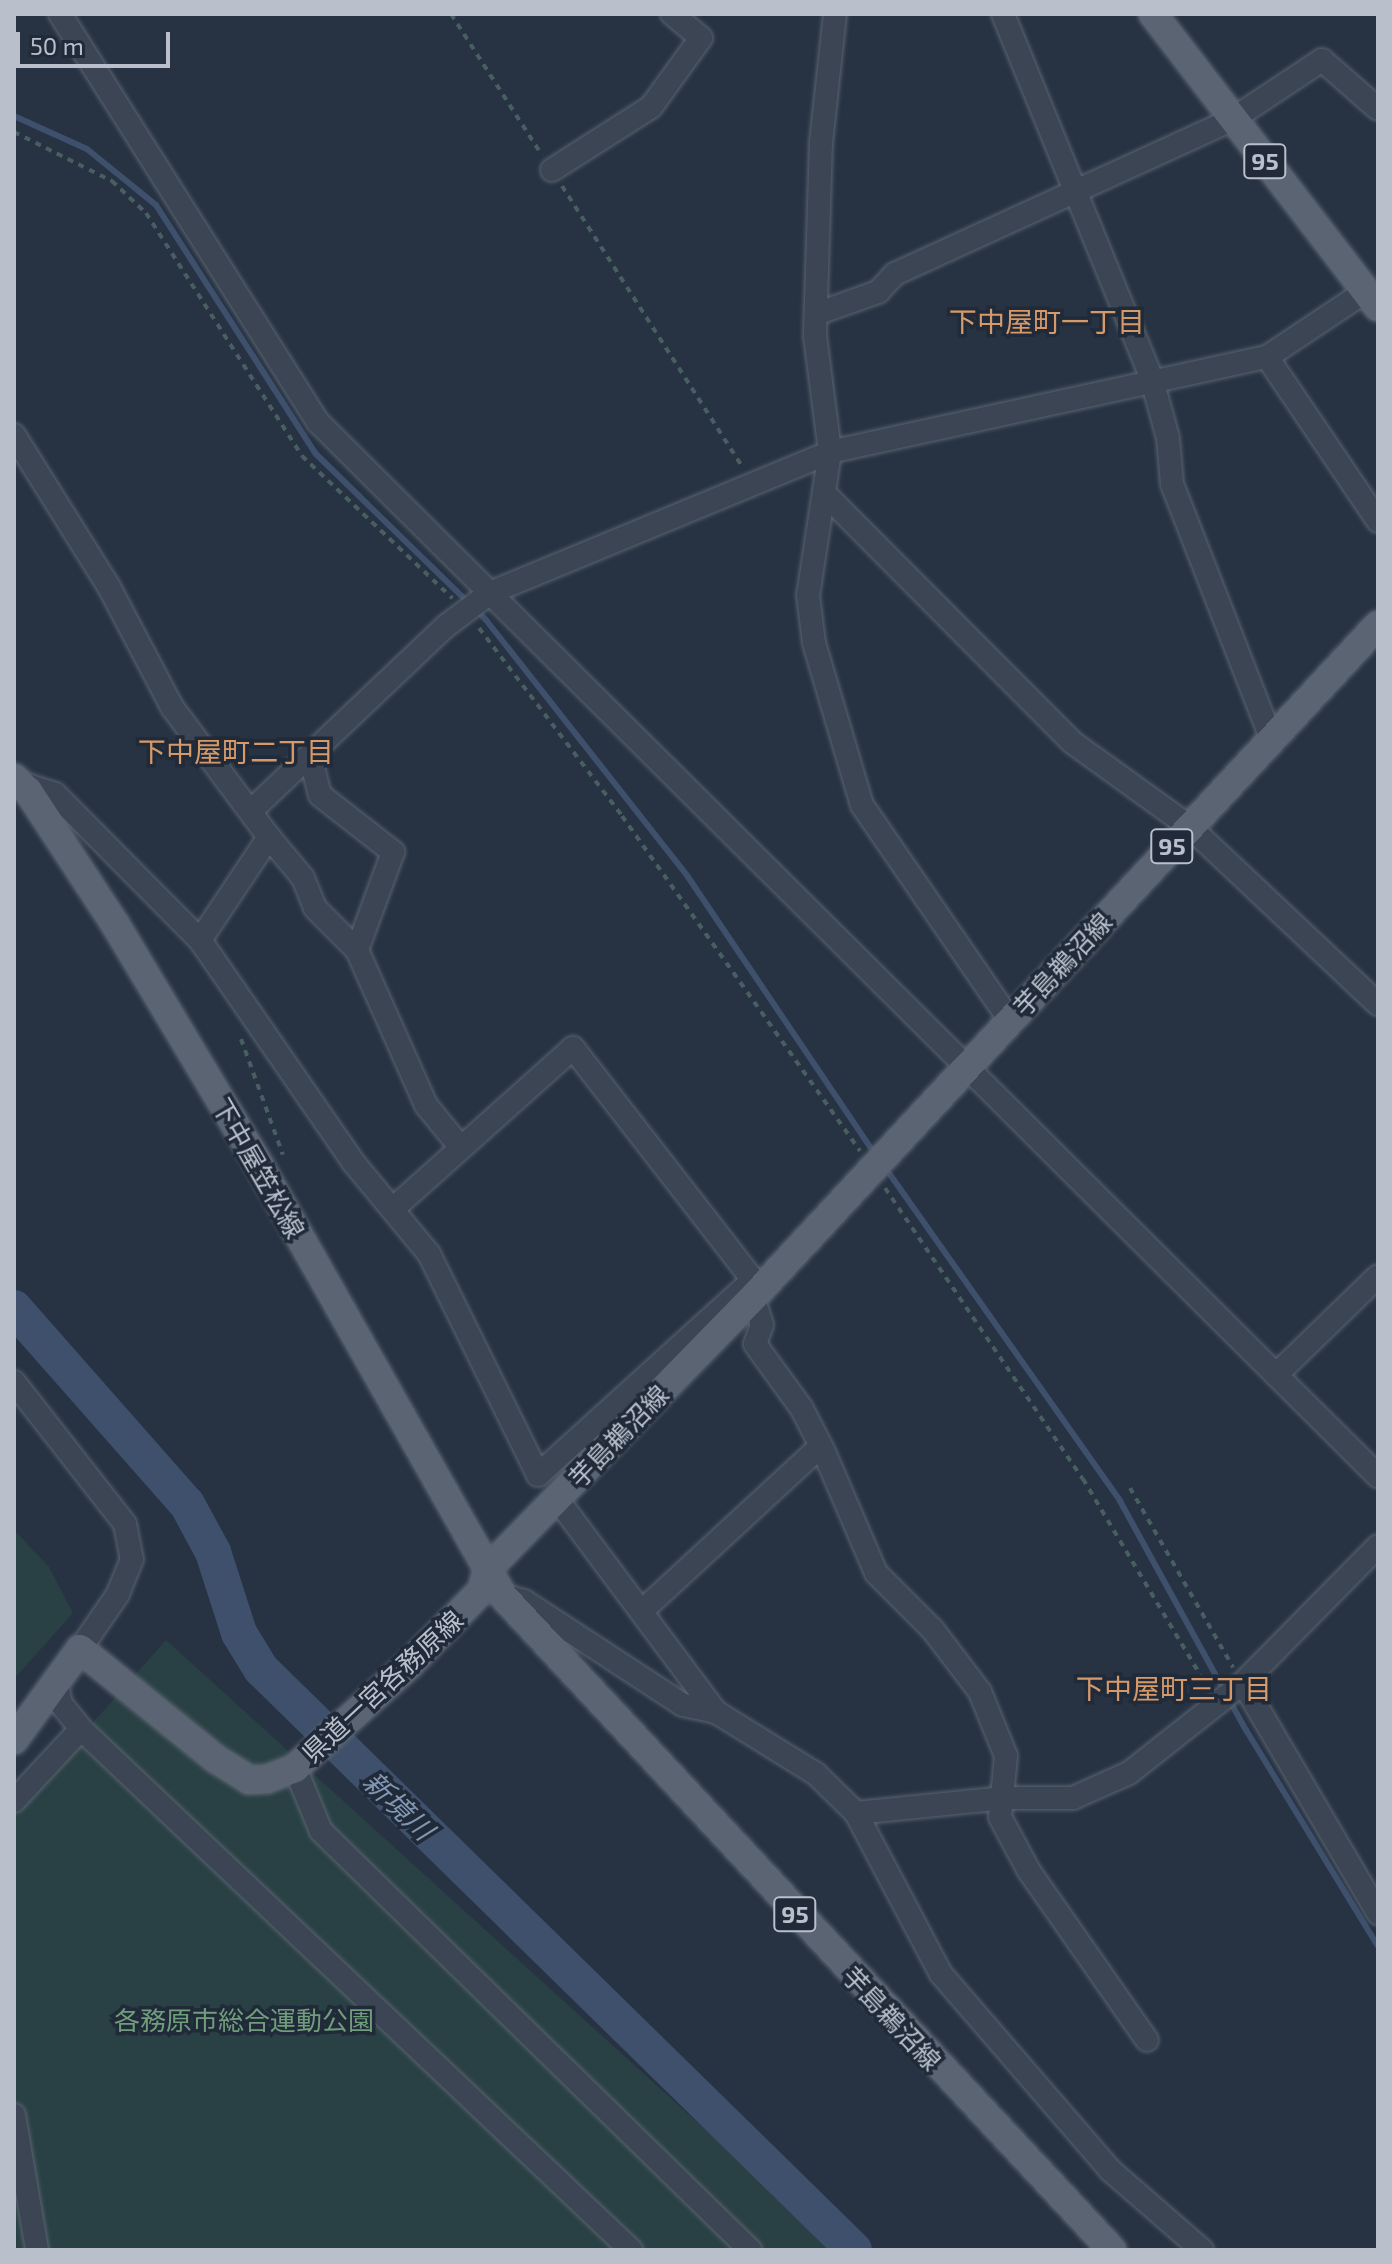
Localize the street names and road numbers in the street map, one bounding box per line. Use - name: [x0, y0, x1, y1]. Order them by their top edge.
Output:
- road number: 95: [1243, 141, 1287, 181]
- road number: 95: [1150, 826, 1194, 866]
- street label: 芋島鵜沼線: [1006, 906, 1118, 1022]
- street label: 下中屋笠松線: [206, 1093, 312, 1243]
- street label: 芋島鵜沼線: [562, 1378, 674, 1494]
- street label: 県道一宮各務原線: [295, 1604, 469, 1768]
- road number: 95: [773, 1894, 817, 1934]
- street label: 芋島鵜沼線: [836, 1960, 948, 2076]

